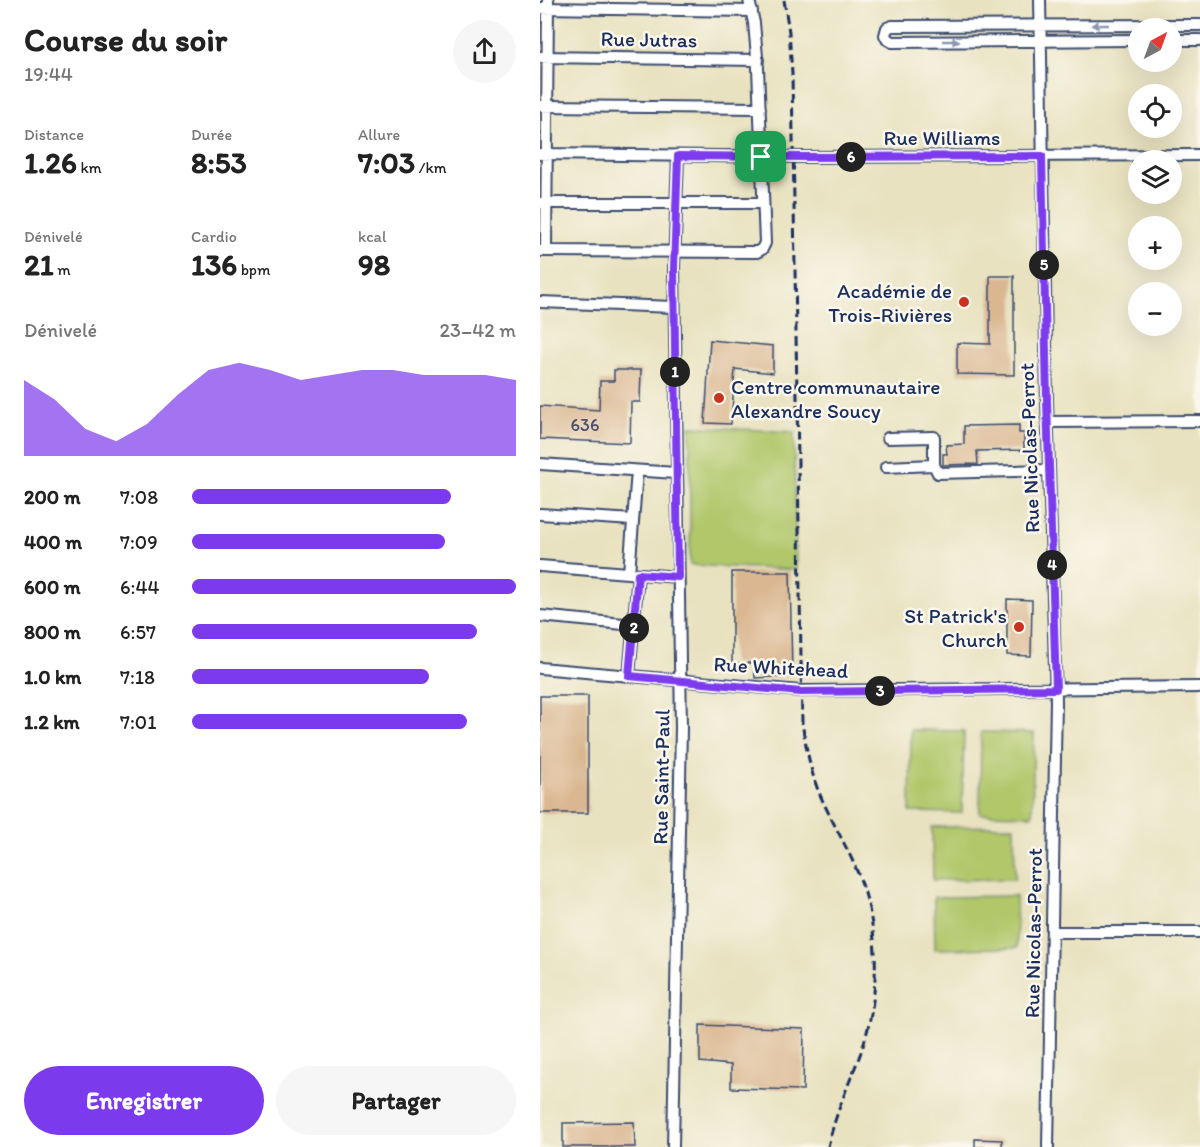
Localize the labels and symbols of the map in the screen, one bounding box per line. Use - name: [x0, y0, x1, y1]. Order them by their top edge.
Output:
- north arrow: [1128, 18, 1182, 72]
- one-way arrow: [1090, 20, 1109, 30]
- street label: Rue Jutras: [601, 26, 697, 52]
- one-way arrow: [941, 36, 960, 46]
- street label: Rue Williams: [884, 125, 1000, 150]
- pin: [735, 131, 786, 182]
- pin: 6: [836, 142, 866, 172]
- pin: 5: [1029, 250, 1059, 280]
- place label: Académie de Trois-Rivières: [828, 278, 952, 327]
- marker: Académie de Trois-Rivières: [957, 295, 971, 309]
- pin: 1: [660, 357, 690, 387]
- street label: Rue Nicolas-Perrot: [1014, 362, 1044, 534]
- place label: Centre communautaire Alexandre Soucy: [731, 374, 941, 423]
- marker: Centre communautaire Alexandre Soucy: [712, 391, 726, 405]
- house number: 636: [571, 414, 599, 436]
- pin: 4: [1037, 550, 1067, 580]
- place label: St Patrick's Church: [904, 603, 1008, 652]
- pin: 2: [619, 613, 649, 643]
- marker: St Patrick's Church: [1012, 620, 1026, 634]
- street label: Rue Whitehead: [713, 651, 850, 683]
- pin: 3: [865, 676, 895, 706]
- street label: Rue Saint-Paul: [647, 709, 675, 845]
- street label: Rue Nicolas-Perrot: [1019, 848, 1047, 1018]

